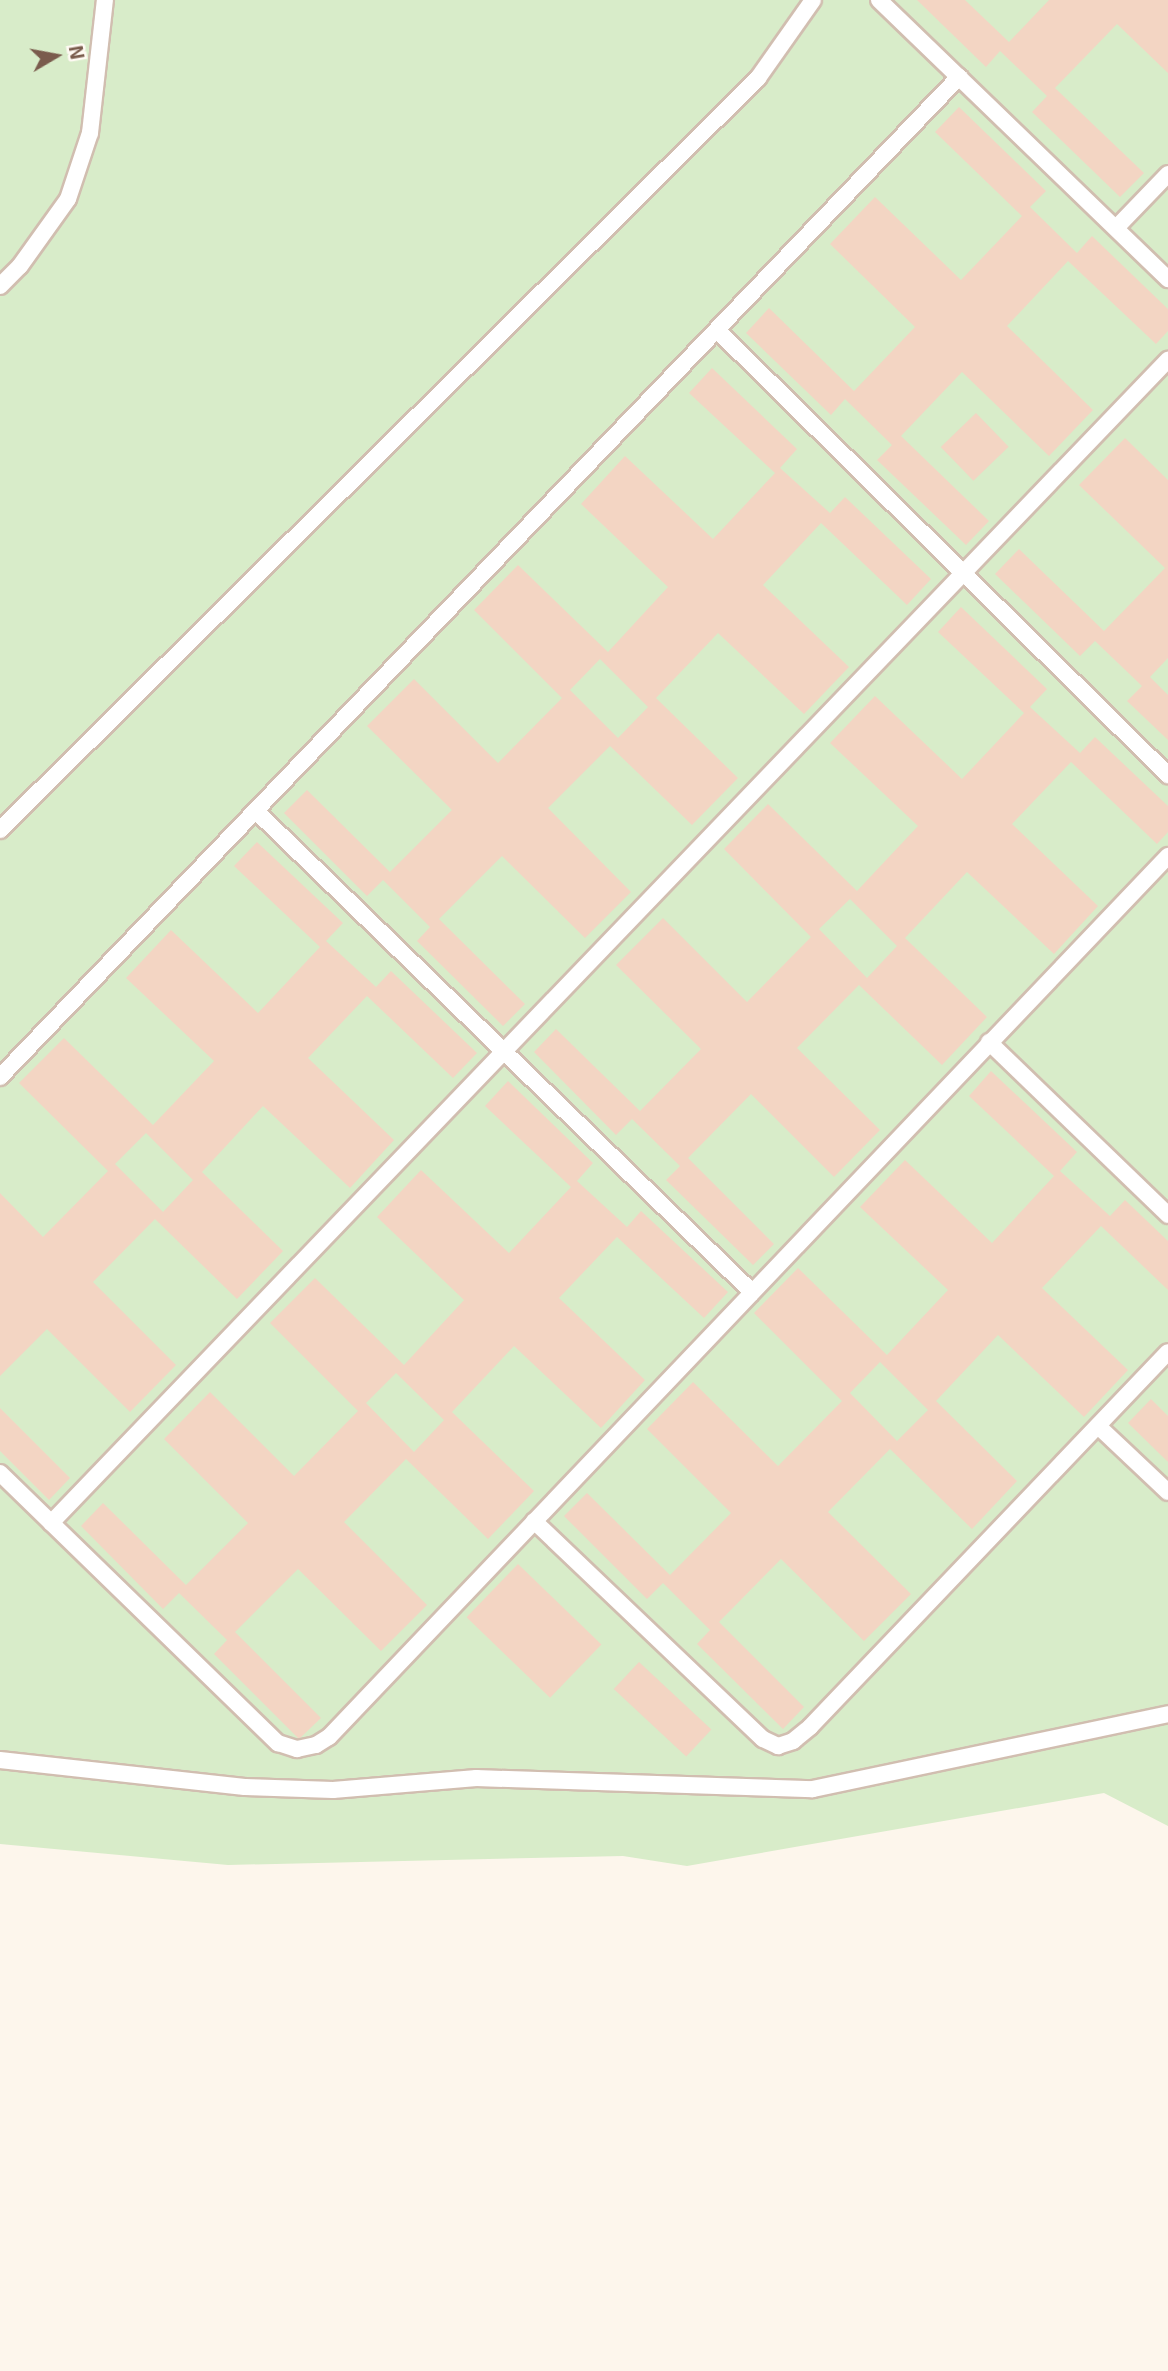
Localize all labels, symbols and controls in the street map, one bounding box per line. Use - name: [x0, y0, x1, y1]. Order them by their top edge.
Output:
- north arrow: [21, 21, 91, 91]
- text: N: [65, 44, 90, 61]

